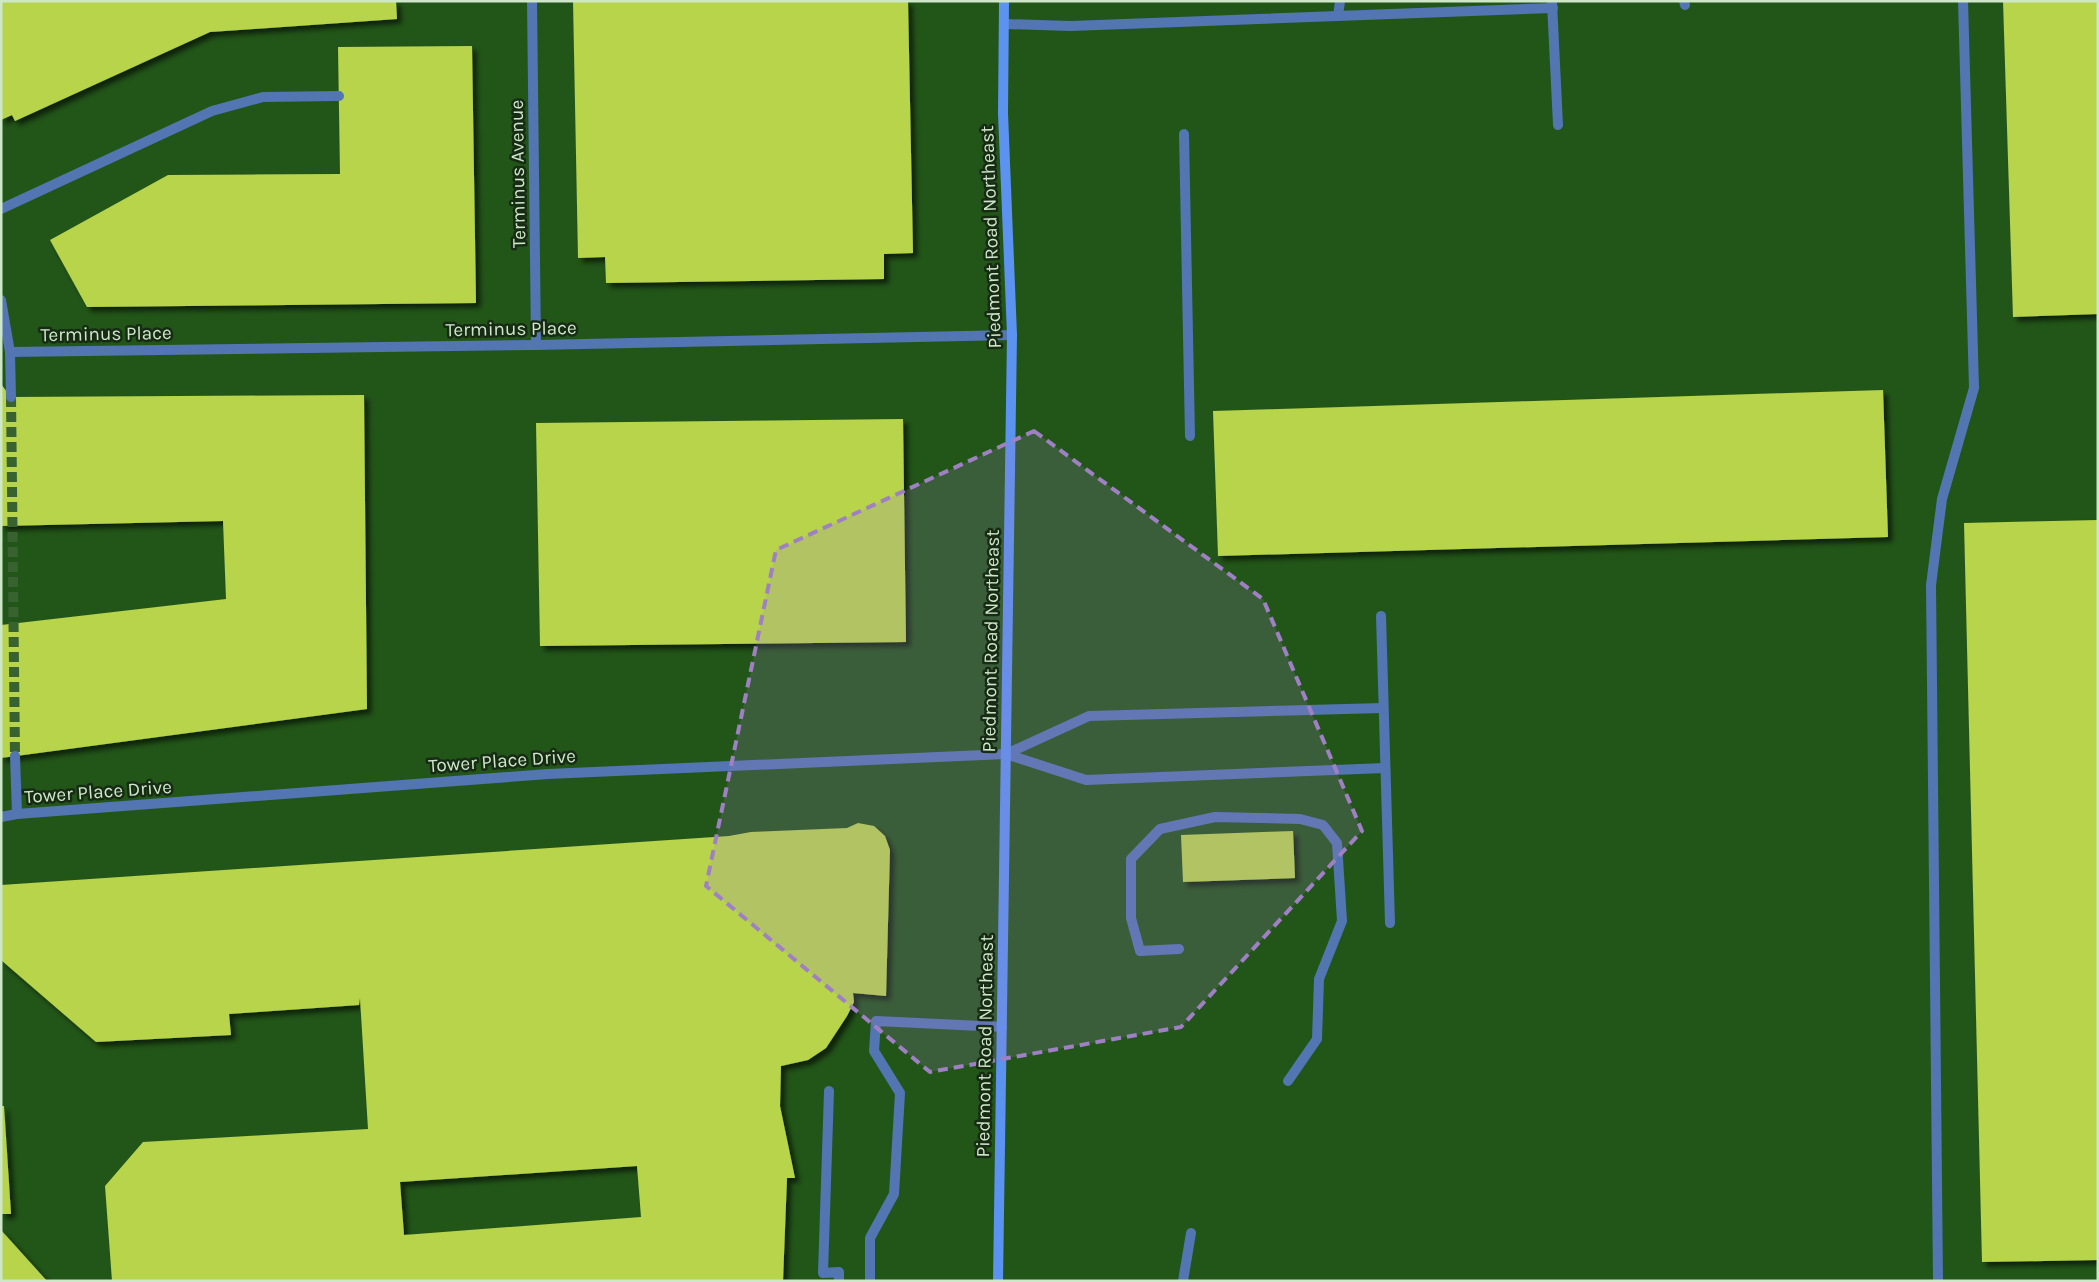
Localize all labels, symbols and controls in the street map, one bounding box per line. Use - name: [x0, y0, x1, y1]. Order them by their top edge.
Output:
- street label: Terminus Avenue: [506, 100, 530, 248]
- street label: Piedmont Road Northeast: [976, 125, 1006, 349]
- street label: Terminus Place: [445, 317, 577, 341]
- street label: Terminus Place: [40, 322, 172, 346]
- street label: Piedmont Road Northeast: [978, 529, 1004, 753]
- street label: Tower Place Drive: [427, 745, 577, 777]
- street label: Tower Place Drive: [23, 776, 173, 808]
- street label: Piedmont Road Northeast: [972, 934, 998, 1158]

